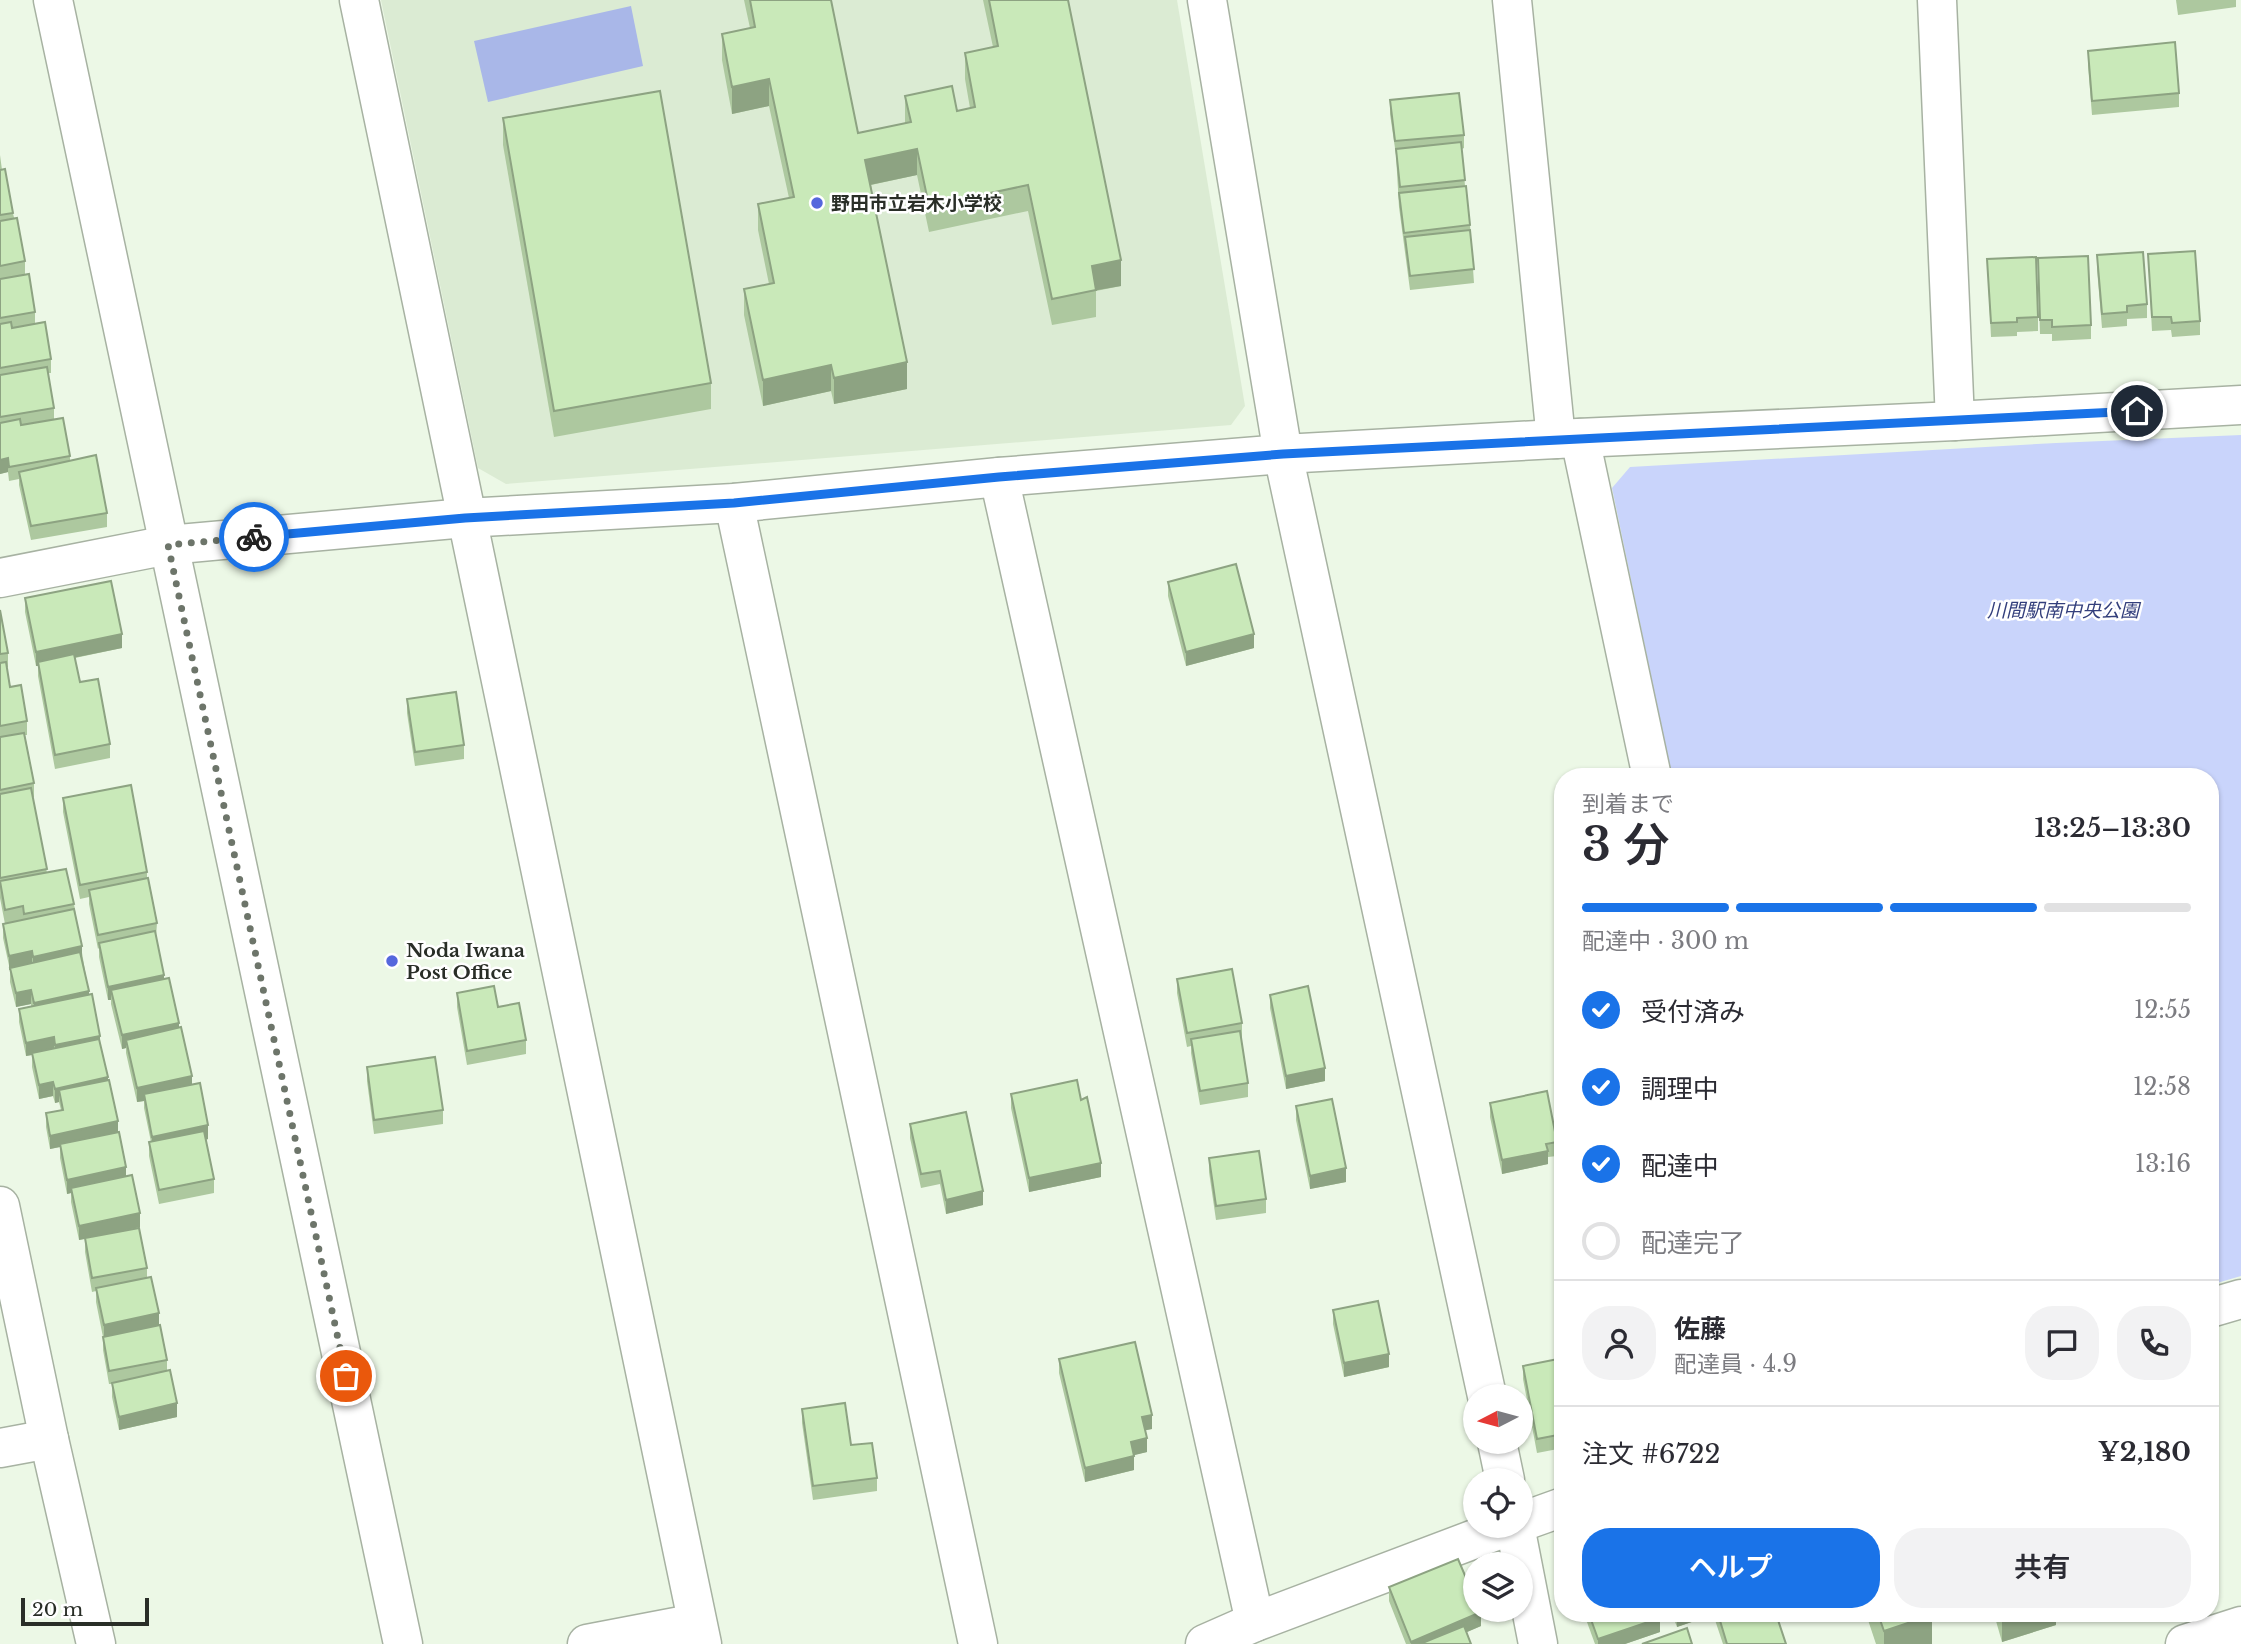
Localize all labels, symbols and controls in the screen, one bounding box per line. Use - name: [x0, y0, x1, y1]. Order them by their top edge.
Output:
- place label: 野田市立岩木小学校: [831, 192, 1002, 215]
- marker: 野田市立岩木小学校: [809, 195, 825, 211]
- pin: [2107, 381, 2167, 441]
- icon: home: [2118, 392, 2156, 430]
- courier: [219, 502, 289, 572]
- icon: bike: [235, 518, 273, 556]
- park label: 川間駅南中央公園: [1987, 599, 2142, 622]
- text: 到着まで: [1582, 790, 1674, 818]
- text: 13:25–13:30: [2034, 812, 2191, 844]
- text: 3 分: [1582, 816, 1670, 873]
- text: 配達中 · 300 m: [1582, 927, 1749, 955]
- place label: Noda Iwana Post Office: [406, 939, 525, 984]
- marker: Noda Iwana Post Office: [384, 953, 400, 969]
- icon: check: [1582, 991, 1620, 1029]
- text: 受付済み: [1641, 996, 1745, 1028]
- text: 12:55: [2134, 996, 2191, 1024]
- icon: check: [1582, 1068, 1620, 1106]
- text: 調理中: [1641, 1073, 1719, 1105]
- text: 12:58: [2133, 1073, 2191, 1101]
- icon: check: [1582, 1145, 1620, 1183]
- text: 配達中: [1641, 1150, 1719, 1182]
- text: 13:16: [2135, 1150, 2191, 1178]
- text: 配達完了: [1641, 1227, 1745, 1259]
- button: person: [1582, 1306, 1656, 1380]
- button: chat: [2025, 1306, 2099, 1380]
- button: phone: [2117, 1306, 2191, 1380]
- text: 佐藤: [1674, 1313, 1726, 1345]
- pin: [316, 1346, 376, 1406]
- text: 配達員 · 4.9: [1674, 1350, 1797, 1378]
- icon: bag: [327, 1357, 365, 1395]
- north arrow: [1463, 1384, 1533, 1454]
- map controls: [1463, 1384, 1533, 1622]
- text: ¥2,180: [2098, 1436, 2191, 1468]
- text: 注文 #6722: [1582, 1438, 1721, 1470]
- button: locate: [1463, 1468, 1533, 1538]
- button: ヘルプ: [1582, 1528, 1880, 1608]
- button: 共有: [1894, 1528, 2191, 1608]
- button: layers: [1463, 1552, 1533, 1622]
- scale bar: [21, 1595, 149, 1627]
- text: 20 m: [32, 1598, 83, 1621]

